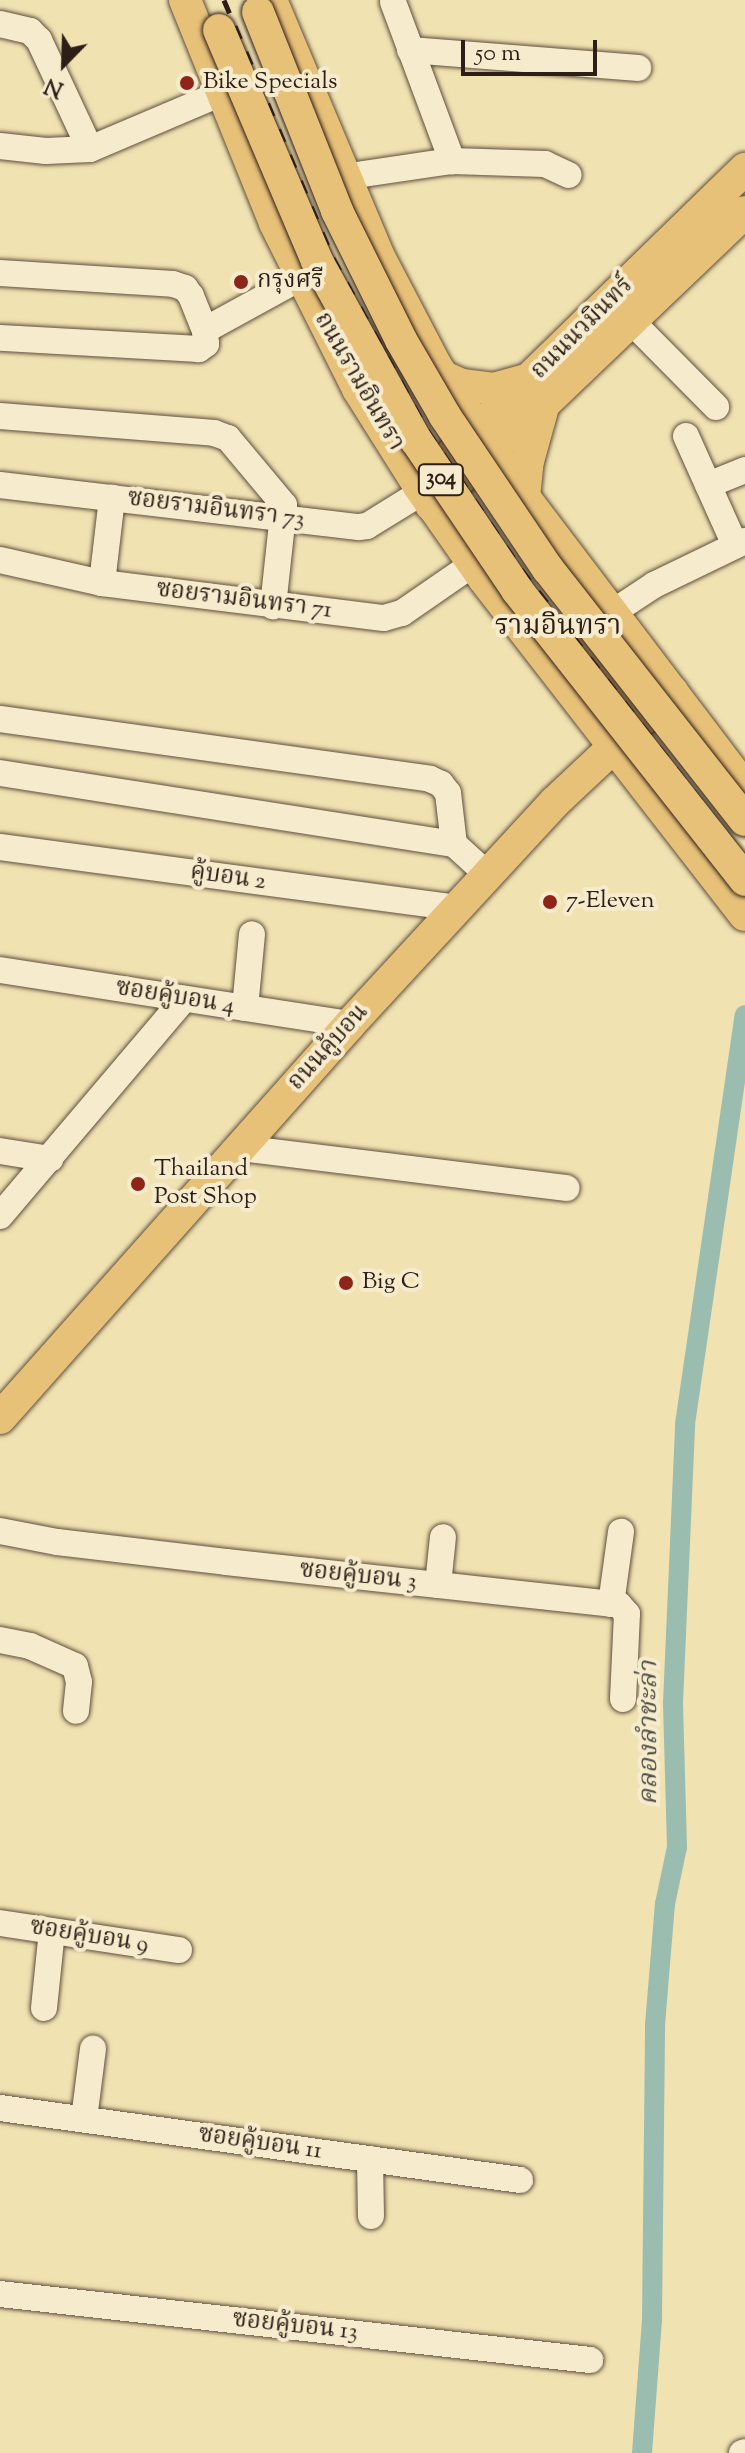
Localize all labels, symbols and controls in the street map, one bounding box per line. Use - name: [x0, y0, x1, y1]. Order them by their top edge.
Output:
- north arrow: [24, 24, 104, 104]
- scale bar: [465, 24, 601, 74]
- text: 50 m: [475, 37, 521, 71]
- text: N: [40, 68, 69, 104]
- place label: Bike Specials: [203, 69, 338, 97]
- marker: Bike Specials: [178, 74, 196, 92]
- place label: กรุงศรี: [257, 268, 323, 296]
- street label: ถนนนวมินทร์: [526, 272, 640, 386]
- marker: กรุงศรี: [232, 273, 250, 291]
- street label: ถนนรามอินทรา: [307, 308, 409, 456]
- road number: 304: [417, 462, 465, 498]
- street label: ซอยรามอินทรา 73: [126, 485, 306, 535]
- street label: ซอยรามอินทรา 71: [155, 576, 333, 626]
- district label: รามอินทรา: [495, 610, 621, 644]
- street label: คู้บอน 2: [188, 858, 268, 898]
- place label: 7-Eleven: [566, 888, 655, 916]
- marker: 7-Eleven: [541, 893, 559, 911]
- street label: ซอยคู้บอน 4: [113, 974, 237, 1022]
- street label: ถนนคู้บอน: [283, 999, 375, 1097]
- place label: Thailand Post Shop: [154, 1156, 257, 1212]
- marker: Thailand Post Shop: [129, 1175, 147, 1193]
- place label: Big C: [362, 1269, 420, 1297]
- marker: Big C: [337, 1274, 355, 1292]
- street label: ซอยคู้บอน 3: [298, 1557, 418, 1597]
- water label: คลองลำชะล่า: [634, 1661, 666, 1805]
- street label: ซอยคู้บอน 9: [28, 1913, 150, 1961]
- street label: ซอยคู้บอน 11: [196, 2121, 324, 2167]
- street label: ซอยคู้บอน 13: [231, 2306, 359, 2348]

